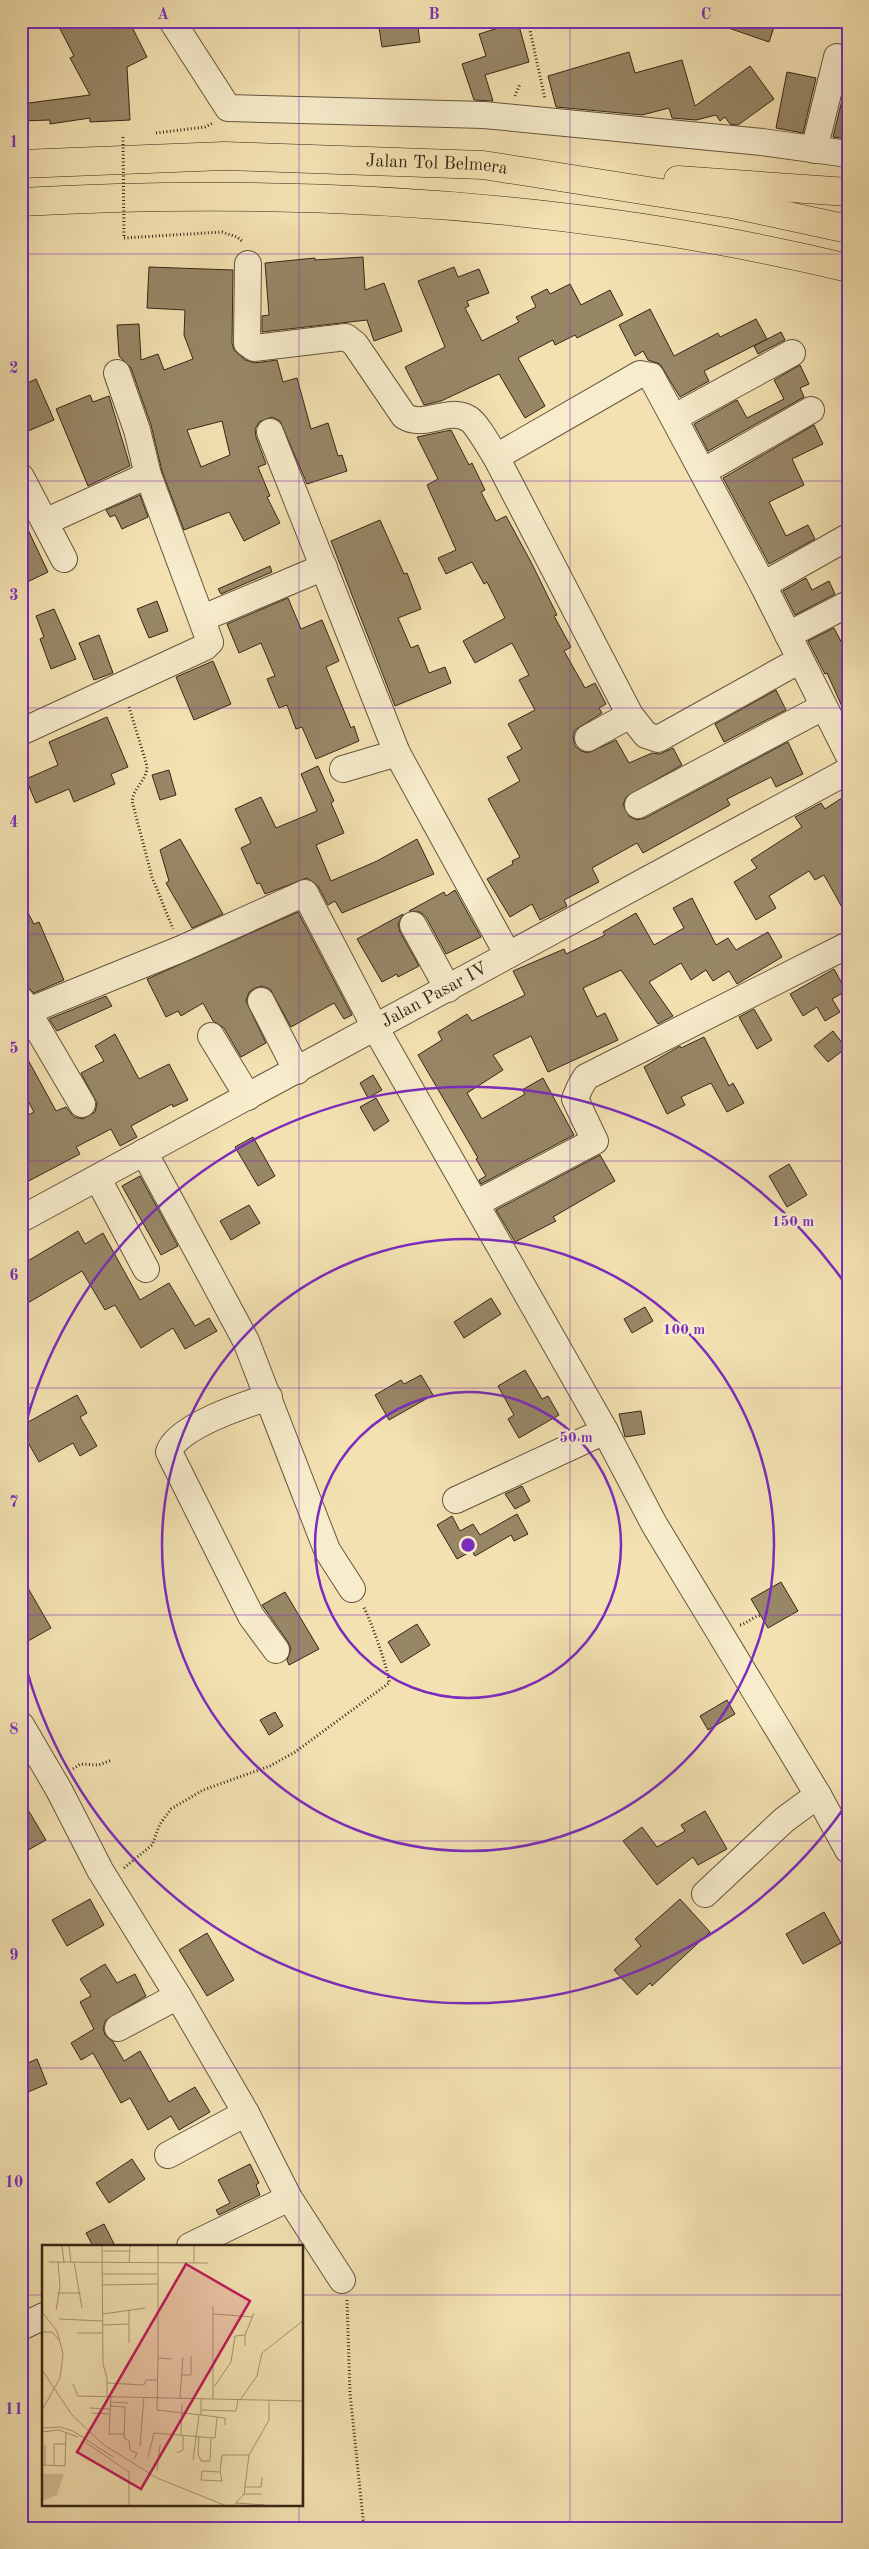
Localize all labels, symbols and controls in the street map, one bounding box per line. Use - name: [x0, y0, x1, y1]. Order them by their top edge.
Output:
- text: A: [157, 7, 169, 23]
- text: B: [428, 7, 440, 23]
- text: C: [701, 7, 711, 23]
- text: 1: [9, 135, 19, 151]
- street label: Jalan Tol Belmera: [365, 152, 509, 178]
- text: 2: [9, 361, 19, 377]
- text: 3: [9, 588, 19, 604]
- text: 4: [9, 815, 19, 831]
- street label: Jalan Pasar IV: [378, 959, 490, 1031]
- text: 5: [9, 1041, 19, 1057]
- text: 150 m: [772, 1215, 814, 1230]
- text: 6: [9, 1268, 19, 1284]
- text: 100 m: [663, 1323, 705, 1338]
- text: 50 m: [559, 1431, 593, 1446]
- text: 7: [9, 1495, 19, 1511]
- centre of rings: [459, 1536, 477, 1554]
- text: 8: [9, 1722, 19, 1738]
- text: 9: [9, 1948, 19, 1964]
- text: 10: [5, 2175, 23, 2191]
- inset map: [42, 2245, 304, 2506]
- text: 11: [5, 2402, 23, 2418]

